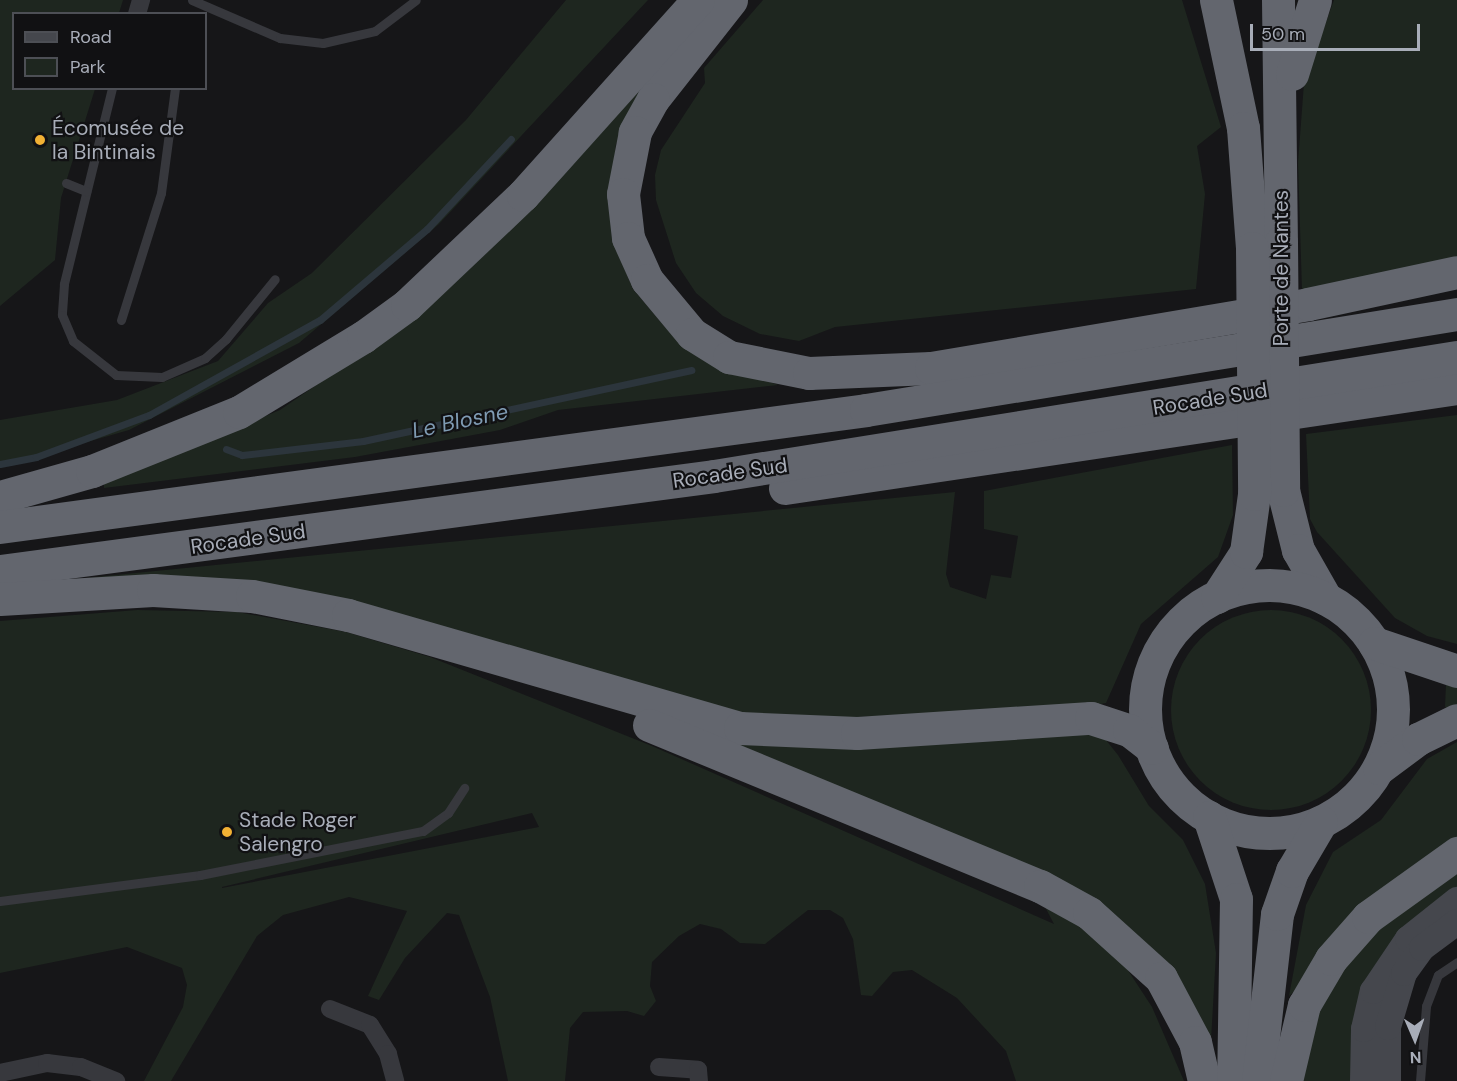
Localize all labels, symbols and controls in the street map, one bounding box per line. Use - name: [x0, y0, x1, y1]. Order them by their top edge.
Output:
- legend: [12, 12, 207, 90]
- scale bar: [1253, 12, 1422, 50]
- text: 50 m: [1261, 22, 1305, 46]
- text: Road: [70, 25, 112, 49]
- text: Park: [70, 55, 106, 79]
- place label: Écomusée de la Bintinais: [52, 115, 184, 165]
- marker: Écomusée de la Bintinais: [33, 133, 47, 147]
- street label: Porte de Nantes: [1268, 190, 1294, 346]
- street label: Rocade Sud: [1151, 377, 1269, 421]
- water label: Le Blosne: [410, 398, 510, 444]
- street label: Rocade Sud: [671, 452, 789, 494]
- street label: Rocade Sud: [189, 518, 307, 560]
- place label: Stade Roger Salengro: [239, 807, 356, 857]
- marker: Stade Roger Salengro: [220, 825, 234, 839]
- north arrow: [1385, 1009, 1445, 1069]
- text: N: [1409, 1047, 1422, 1068]

